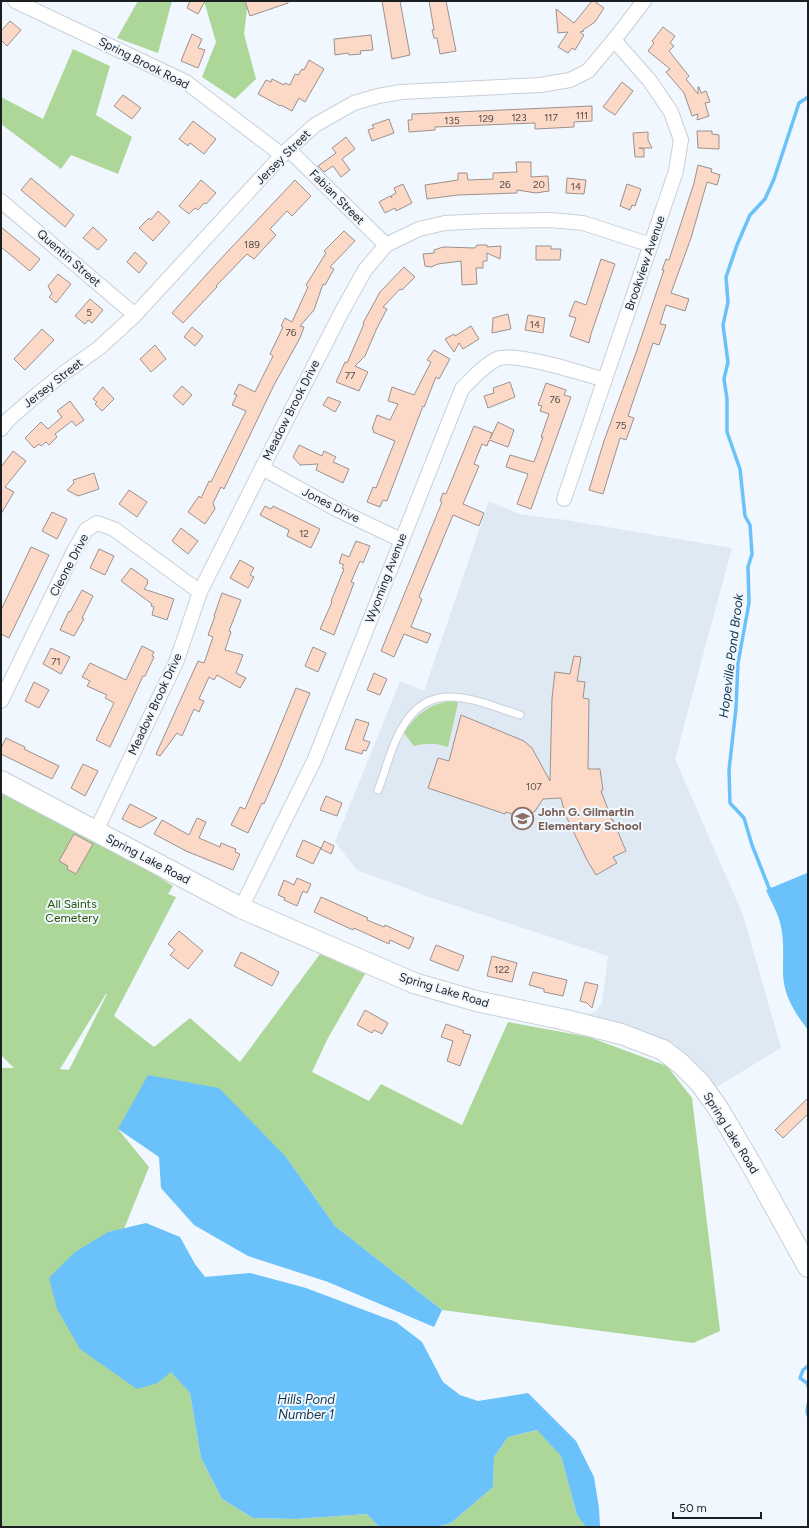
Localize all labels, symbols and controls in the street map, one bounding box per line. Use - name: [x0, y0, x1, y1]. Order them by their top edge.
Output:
- street label: Spring Brook Road: [96, 34, 192, 92]
- house number: 111: [576, 109, 588, 122]
- house number: 123: [511, 111, 527, 124]
- house number: 117: [544, 111, 558, 124]
- house number: 129: [478, 112, 494, 125]
- house number: 135: [444, 114, 460, 127]
- street label: Jersey Street: [253, 126, 314, 187]
- street label: Fabian Street: [307, 167, 368, 228]
- house number: 26: [499, 178, 511, 191]
- house number: 20: [533, 178, 545, 191]
- house number: 14: [571, 180, 581, 193]
- street label: Brookview Avenue: [622, 213, 668, 312]
- street label: Quentin Street: [34, 227, 104, 290]
- house number: 189: [244, 238, 260, 251]
- house number: 5: [86, 306, 92, 319]
- house number: 14: [530, 318, 540, 331]
- house number: 76: [285, 326, 297, 339]
- street label: Jersey Street: [20, 355, 86, 411]
- street label: Meadow Brook Drive: [260, 357, 323, 463]
- house number: 77: [345, 369, 356, 382]
- house number: 76: [549, 393, 561, 406]
- house number: 75: [615, 419, 627, 432]
- street label: Jones Drive: [300, 485, 363, 526]
- house number: 12: [299, 527, 309, 540]
- street label: Cleone Drive: [47, 531, 92, 599]
- street label: Wyoming Avenue: [362, 531, 410, 625]
- water label: Hopeville Pond Brook: [716, 592, 746, 719]
- street label: Meadow Brook Drive: [125, 650, 185, 757]
- house number: 71: [51, 655, 61, 668]
- house number: 107: [526, 780, 543, 793]
- place label: John G. Gilmartin Elementary School: [538, 805, 642, 833]
- school or university icon: John G. Gilmartin Elementary School: [510, 806, 536, 832]
- street label: Spring Lake Road: [104, 831, 192, 887]
- park label: All Saints Cemetery: [45, 897, 99, 925]
- house number: 122: [494, 963, 510, 976]
- street label: Spring Lake Road: [397, 970, 491, 1010]
- street label: Spring Lake Road: [700, 1090, 762, 1176]
- water label: Hills Pond Number 1: [277, 1392, 335, 1422]
- scale bar: [673, 1494, 761, 1520]
- text: 50 m: [679, 1501, 707, 1515]

